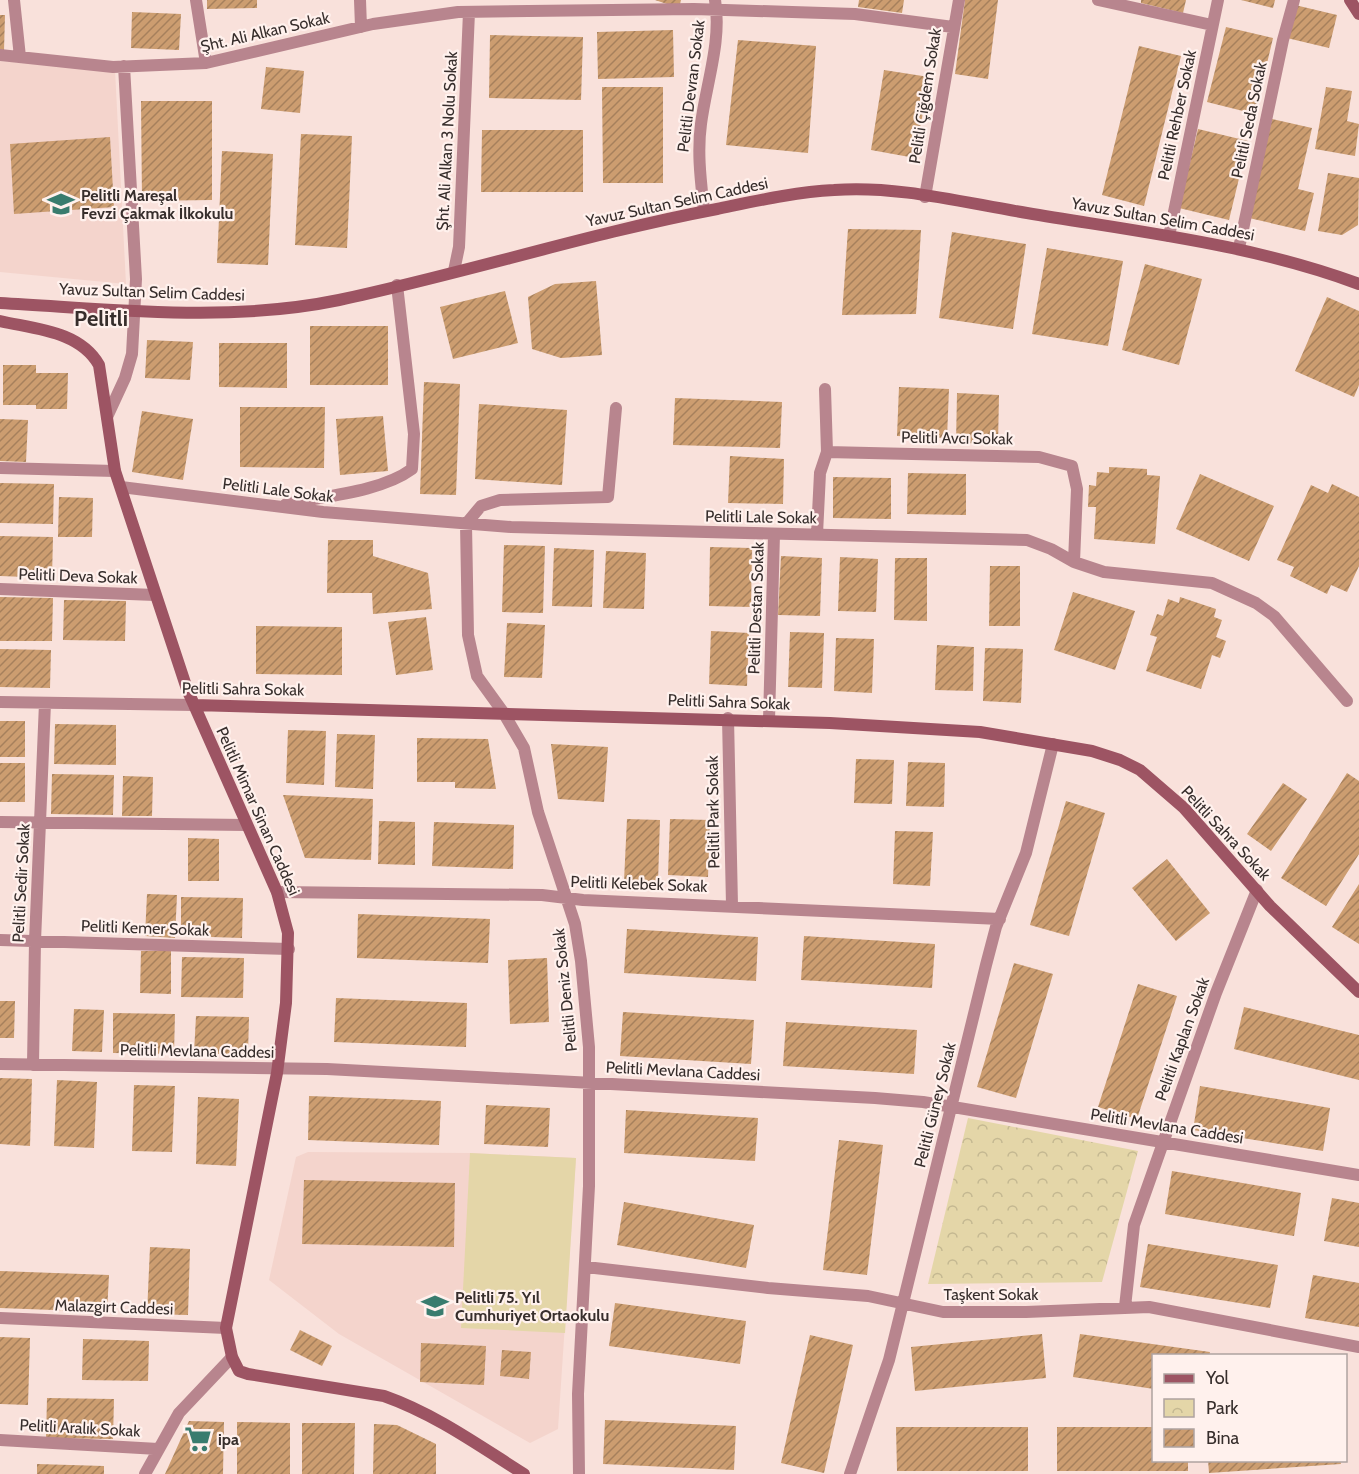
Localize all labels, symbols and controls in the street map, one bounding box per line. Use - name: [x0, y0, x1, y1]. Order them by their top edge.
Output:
- street label: Şht. Ali Alkan Sokak: [199, 8, 332, 56]
- street label: Pelitli Devran Sokak: [673, 18, 709, 153]
- street label: Pelitli Çiğdem Sokak: [905, 26, 945, 165]
- street label: Pelitli Rehber Sokak: [1154, 47, 1200, 182]
- street label: Şht. Ali Alkan 3 Nolu Sokak: [433, 50, 461, 231]
- street label: Pelitli Seda Sokak: [1227, 59, 1271, 180]
- street label: Yavuz Sultan Selim Caddesi: [583, 173, 770, 231]
- place label: Pelitli Mareşal Fevzi Çakmak İlkokulu: [81, 186, 233, 223]
- school or university icon: Pelitli Mareşal Fevzi Çakmak İlkokulu: [46, 189, 76, 219]
- street label: Yavuz Sultan Selim Caddesi: [1069, 193, 1256, 244]
- street label: Yavuz Sultan Selim Caddesi: [58, 279, 245, 305]
- district label: Pelitli: [74, 305, 128, 332]
- street label: Pelitli Avcı Sokak: [901, 428, 1014, 448]
- street label: Pelitli Lale Sokak: [221, 474, 335, 506]
- street label: Pelitli Lale Sokak: [705, 507, 818, 527]
- street label: Pelitli Destan Sokak: [744, 541, 768, 675]
- street label: Pelitli Deva Sokak: [18, 564, 139, 588]
- street label: Pelitli Sahra Sokak: [182, 678, 305, 700]
- street label: Pelitli Sahra Sokak: [667, 690, 791, 714]
- street label: Pelitli Mimar Sinan Caddesi: [212, 724, 304, 898]
- street label: Pelitli Park Sokak: [703, 755, 723, 869]
- street label: Pelitli Sahra Sokak: [1177, 782, 1275, 885]
- street label: Pelitli Sedir Sokak: [8, 822, 34, 943]
- street label: Pelitli Kelebek Sokak: [570, 872, 709, 896]
- street label: Pelitli Kemer Sokak: [81, 916, 210, 940]
- street label: Pelitli Deniz Sokak: [549, 927, 581, 1053]
- street label: Pelitli Kaplan Sokak: [1151, 974, 1213, 1103]
- street label: Pelitli Mevlana Caddesi: [120, 1040, 274, 1062]
- street label: Pelitli Güney Sokak: [910, 1040, 960, 1170]
- street label: Pelitli Mevlana Caddesi: [605, 1057, 761, 1085]
- street label: Pelitli Mevlana Caddesi: [1089, 1105, 1245, 1147]
- street label: Taşkent Sokak: [944, 1285, 1039, 1304]
- place label: Pelitli 75. Yıl Cumhuriyet Ortaokulu: [455, 1288, 609, 1325]
- school or university icon: Pelitli 75. Yıl Cumhuriyet Ortaokulu: [420, 1291, 450, 1321]
- street label: Malazgirt Caddesi: [54, 1295, 174, 1319]
- legend: [1152, 1354, 1347, 1462]
- text: Yol: [1205, 1367, 1230, 1389]
- text: Park: [1206, 1397, 1239, 1419]
- street label: Pelitli Aralık Sokak: [19, 1415, 142, 1441]
- supermarket icon: ipa: [183, 1424, 213, 1454]
- text: Bina: [1206, 1427, 1240, 1449]
- place label: ipa: [218, 1430, 239, 1449]

